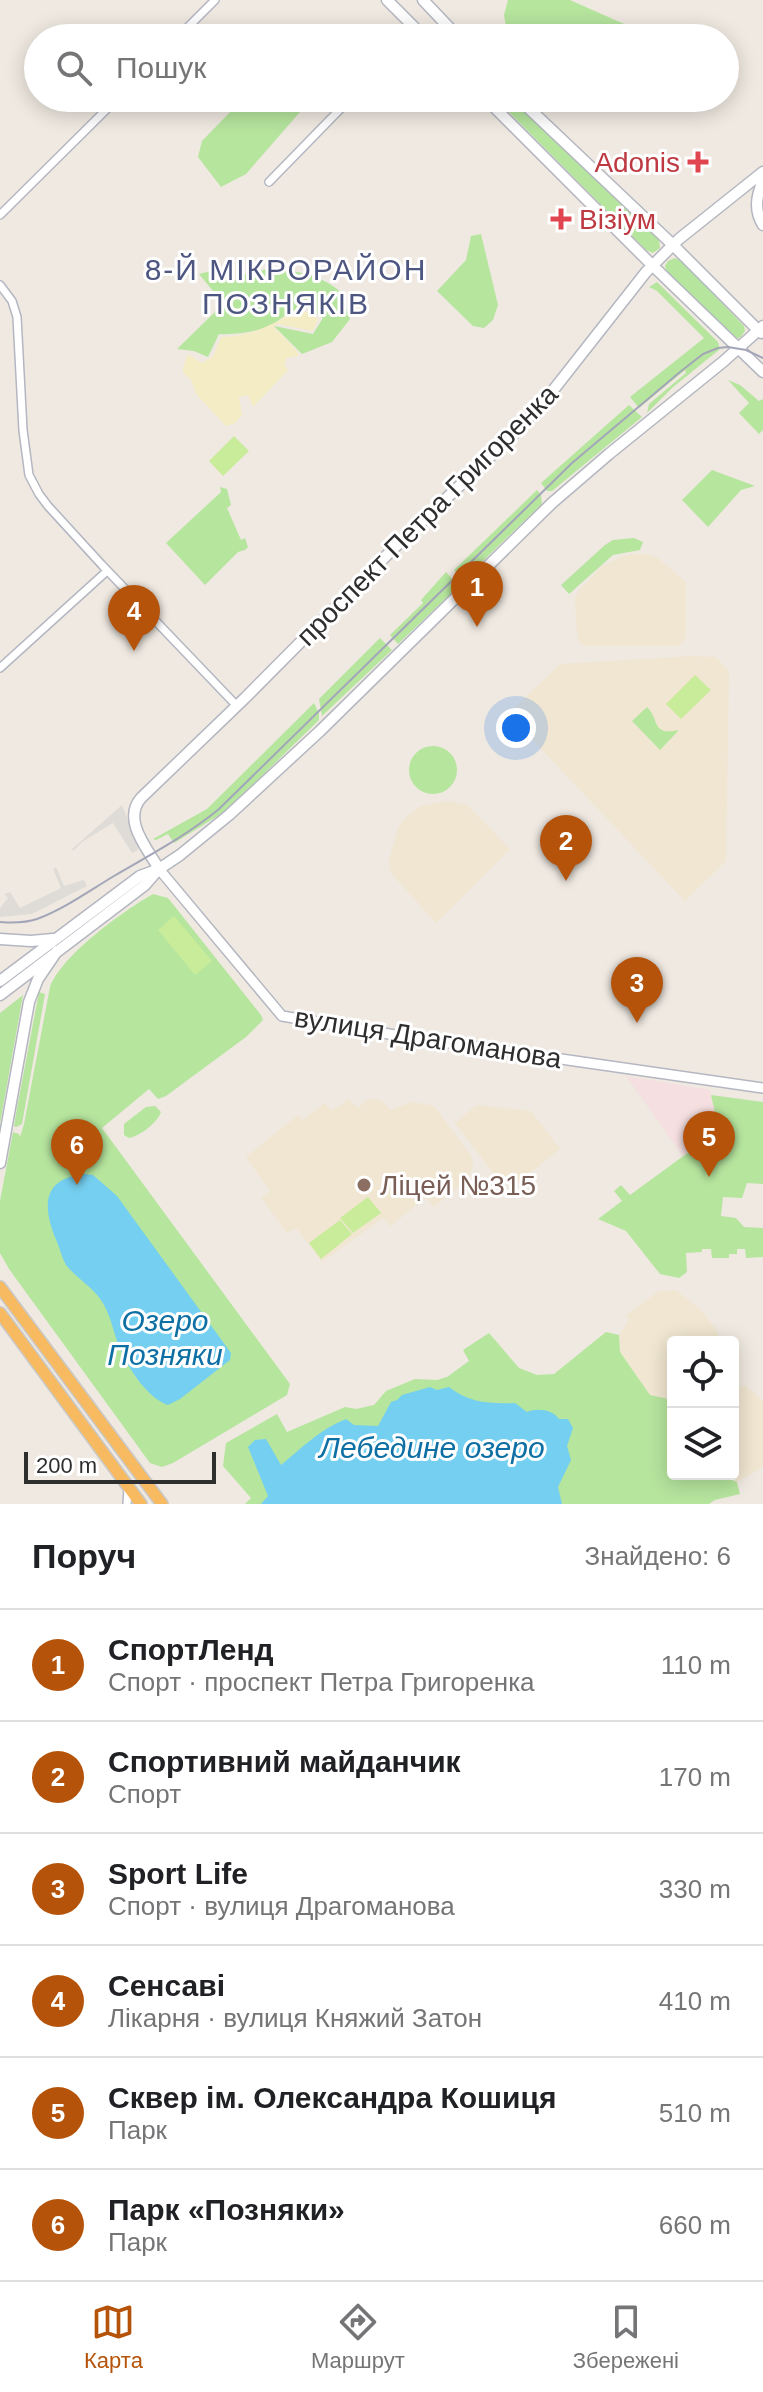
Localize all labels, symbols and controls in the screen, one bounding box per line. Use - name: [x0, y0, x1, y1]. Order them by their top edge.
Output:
- search box: [24, 24, 739, 112]
- icon: search: [52, 46, 96, 90]
- text: Пошук: [116, 51, 206, 84]
- place label: Adonis: [594, 147, 680, 178]
- marker: Adonis: [687, 151, 709, 173]
- place label: Візіум: [579, 204, 656, 235]
- marker: Візіум: [550, 208, 572, 230]
- district label: 8-Й МІКРОРАЙОН ПОЗНЯКІВ: [145, 253, 427, 320]
- street label: проспект Петра Григоренка: [290, 378, 564, 652]
- pin: 1: [451, 561, 503, 627]
- pin: 4: [108, 585, 160, 651]
- your location: [496, 708, 536, 748]
- pin: 2: [540, 815, 592, 881]
- pin: 3: [611, 957, 663, 1023]
- street label: вулиця Драгоманова: [292, 1002, 564, 1074]
- pin: 5: [683, 1111, 735, 1177]
- pin: 6: [51, 1119, 103, 1185]
- place label: Ліцей №315: [380, 1170, 536, 1201]
- marker: Ліцей №315: [355, 1176, 373, 1194]
- water label: Озеро Позняки: [107, 1304, 223, 1371]
- map controls: [667, 1336, 739, 1480]
- button: locate: [667, 1336, 739, 1408]
- button: layers: [667, 1408, 739, 1480]
- water label: Лебедине озеро: [317, 1431, 545, 1464]
- scale bar: [24, 1448, 216, 1484]
- text: 200 m: [36, 1453, 97, 1478]
- text: Поруч: [32, 1537, 136, 1575]
- text: Знайдено: 6: [585, 1541, 731, 1571]
- text: СпортЛенд: [108, 1633, 274, 1666]
- text: 1: [51, 1650, 65, 1680]
- text: 110 m: [661, 1650, 731, 1680]
- text: Спорт · проспект Петра Григоренка: [108, 1667, 535, 1697]
- text: Спортивний майданчик: [108, 1745, 461, 1778]
- text: 2: [51, 1762, 65, 1792]
- text: 170 m: [659, 1762, 731, 1792]
- text: Спорт: [108, 1779, 181, 1809]
- text: Sport Life: [108, 1857, 248, 1890]
- text: 3: [51, 1874, 65, 1904]
- text: 330 m: [659, 1874, 731, 1904]
- text: Спорт · вулиця Драгоманова: [108, 1891, 455, 1921]
- text: Сенсаві: [108, 1969, 225, 2002]
- text: 4: [51, 1986, 65, 2016]
- text: 410 m: [659, 1986, 731, 2016]
- text: Лікарня · вулиця Княжий Затон: [108, 2003, 482, 2033]
- text: Сквер ім. Олександра Кошиця: [108, 2081, 556, 2114]
- text: 5: [51, 2098, 65, 2128]
- text: 510 m: [659, 2098, 731, 2128]
- text: Парк: [108, 2115, 167, 2145]
- text: Парк «Позняки»: [108, 2193, 345, 2226]
- text: 6: [51, 2210, 65, 2240]
- text: 660 m: [659, 2210, 731, 2240]
- text: Парк: [108, 2227, 167, 2257]
- tab: Карта: [84, 2300, 143, 2374]
- tab: Маршрут: [311, 2300, 405, 2374]
- tab: Збережені: [573, 2300, 679, 2374]

